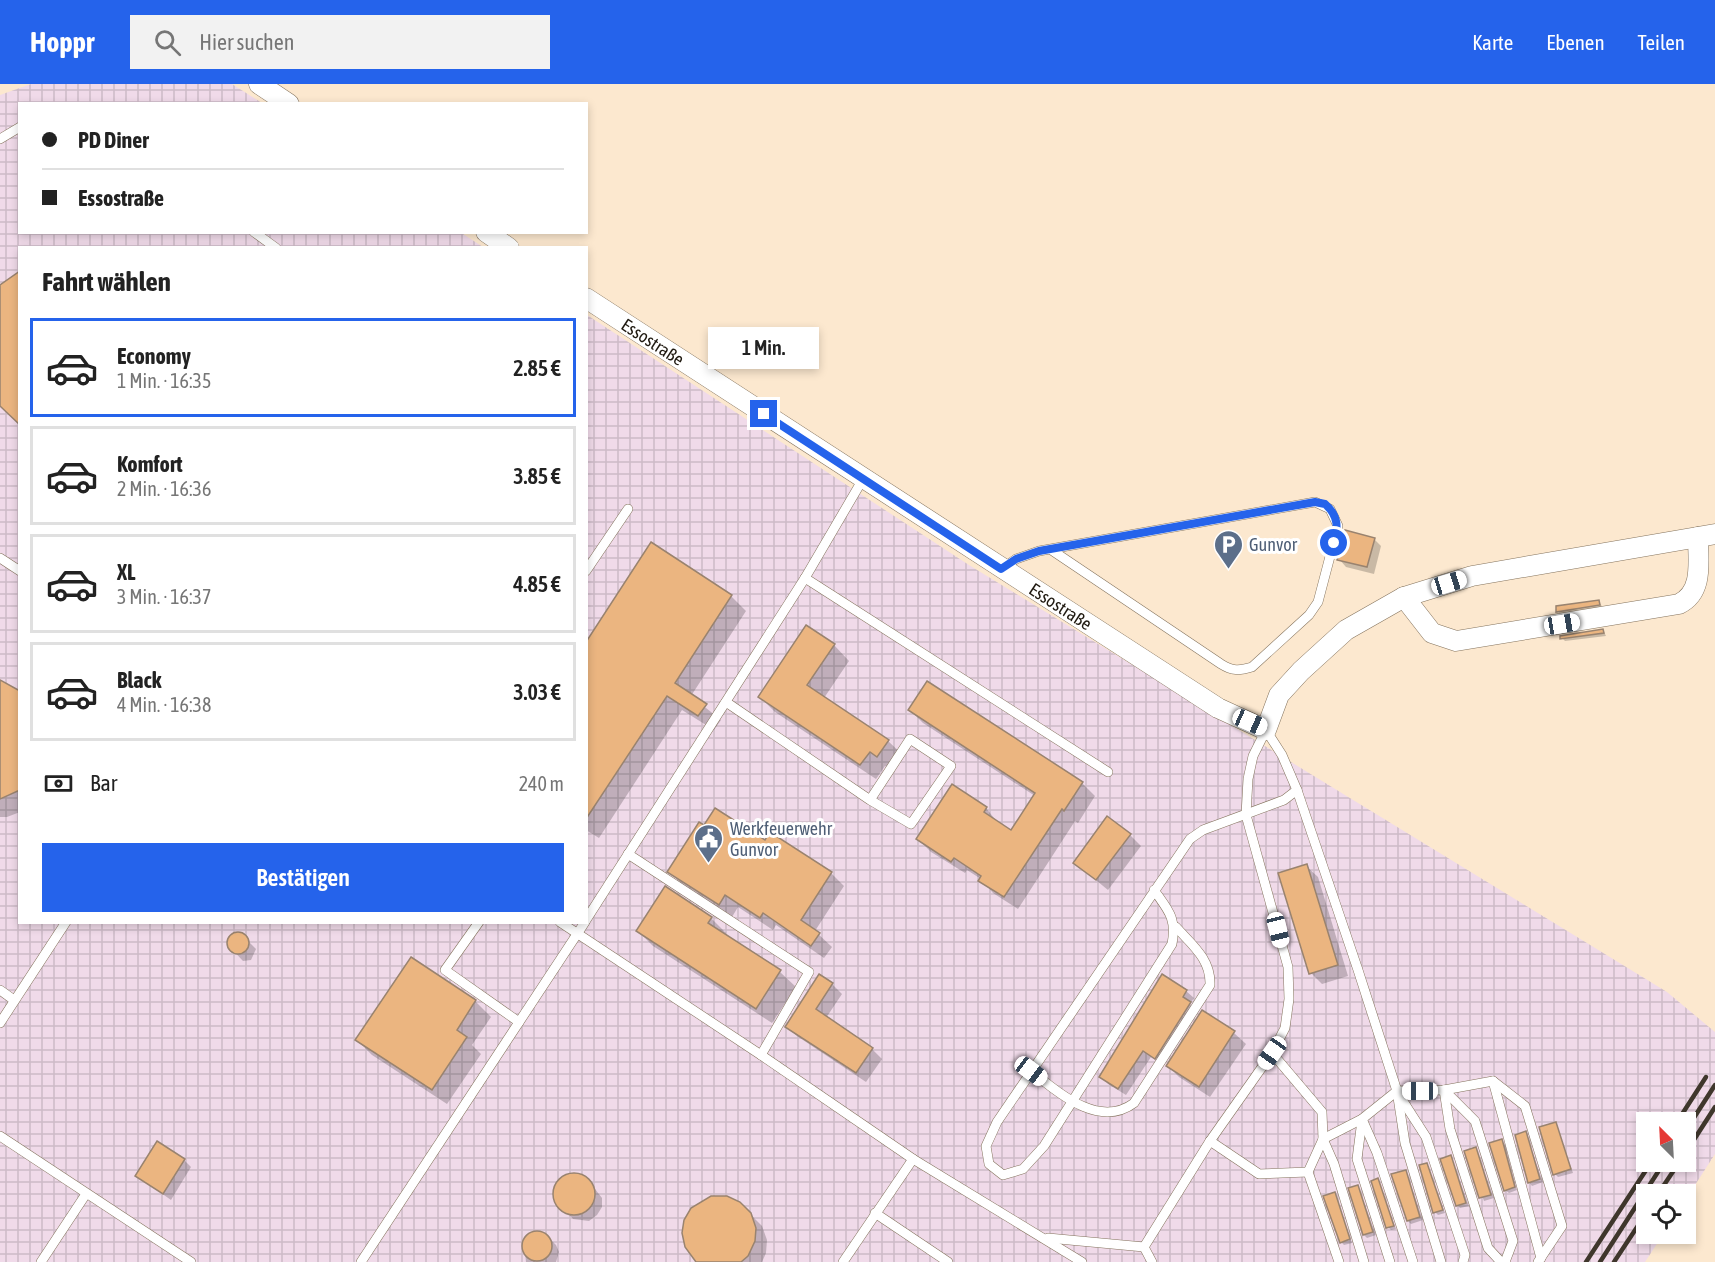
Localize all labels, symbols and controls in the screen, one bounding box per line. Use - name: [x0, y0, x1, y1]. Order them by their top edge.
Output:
- search box: [130, 15, 550, 69]
- text: Hoppr: [30, 26, 94, 58]
- icon: search: [151, 26, 184, 59]
- text: Hier suchen: [199, 29, 294, 55]
- text: Karte: [1472, 30, 1513, 54]
- text: Ebenen: [1546, 30, 1605, 54]
- text: Teilen: [1638, 30, 1685, 54]
- text: PD Diner: [78, 127, 149, 153]
- text: Essostraße: [78, 185, 164, 211]
- text: Fahrt wählen: [42, 266, 171, 297]
- street label: Essostraße: [618, 314, 688, 370]
- callout: 1 Min.: [708, 327, 819, 369]
- text: 1 Min.: [742, 336, 785, 359]
- icon: car: [45, 341, 99, 395]
- text: Economy: [117, 343, 191, 369]
- text: 2.85 €: [513, 355, 561, 381]
- text: 1 Min. · 16:35: [117, 369, 211, 392]
- route end: [750, 400, 777, 427]
- icon: car: [45, 449, 99, 503]
- text: Komfort: [117, 451, 183, 477]
- text: 3.85 €: [513, 463, 561, 489]
- text: 2 Min. · 16:36: [117, 477, 211, 500]
- parking icon: Gunvor: [1212, 528, 1244, 570]
- route start: [1320, 529, 1347, 556]
- place label: Gunvor: [1249, 534, 1298, 555]
- icon: car: [45, 557, 99, 611]
- text: XL: [117, 559, 135, 585]
- car: [1429, 569, 1469, 597]
- text: 4.85 €: [513, 571, 561, 597]
- street label: Essostraße: [1026, 578, 1096, 634]
- text: 3 Min. · 16:37: [117, 585, 211, 608]
- car: [1543, 612, 1581, 636]
- icon: car: [45, 665, 99, 719]
- text: Black: [117, 667, 161, 693]
- text: 3.03 €: [513, 679, 561, 705]
- text: 4 Min. · 16:38: [117, 693, 211, 716]
- car: [1230, 706, 1270, 738]
- icon: cash: [42, 767, 75, 800]
- text: Bar: [90, 770, 117, 796]
- text: 240 m: [519, 772, 564, 795]
- place label: Werkfeuerwehr Gunvor: [730, 818, 833, 860]
- public building icon: Werkfeuerwehr Gunvor: [693, 822, 725, 864]
- button: Bestätigen: [42, 843, 564, 912]
- car: [1265, 910, 1291, 950]
- car: [1254, 1033, 1290, 1073]
- car: [1011, 1053, 1051, 1089]
- car: [1402, 1082, 1438, 1100]
- north arrow: [1636, 1112, 1696, 1172]
- map controls: [1636, 1112, 1696, 1244]
- button: locate: [1636, 1184, 1696, 1244]

